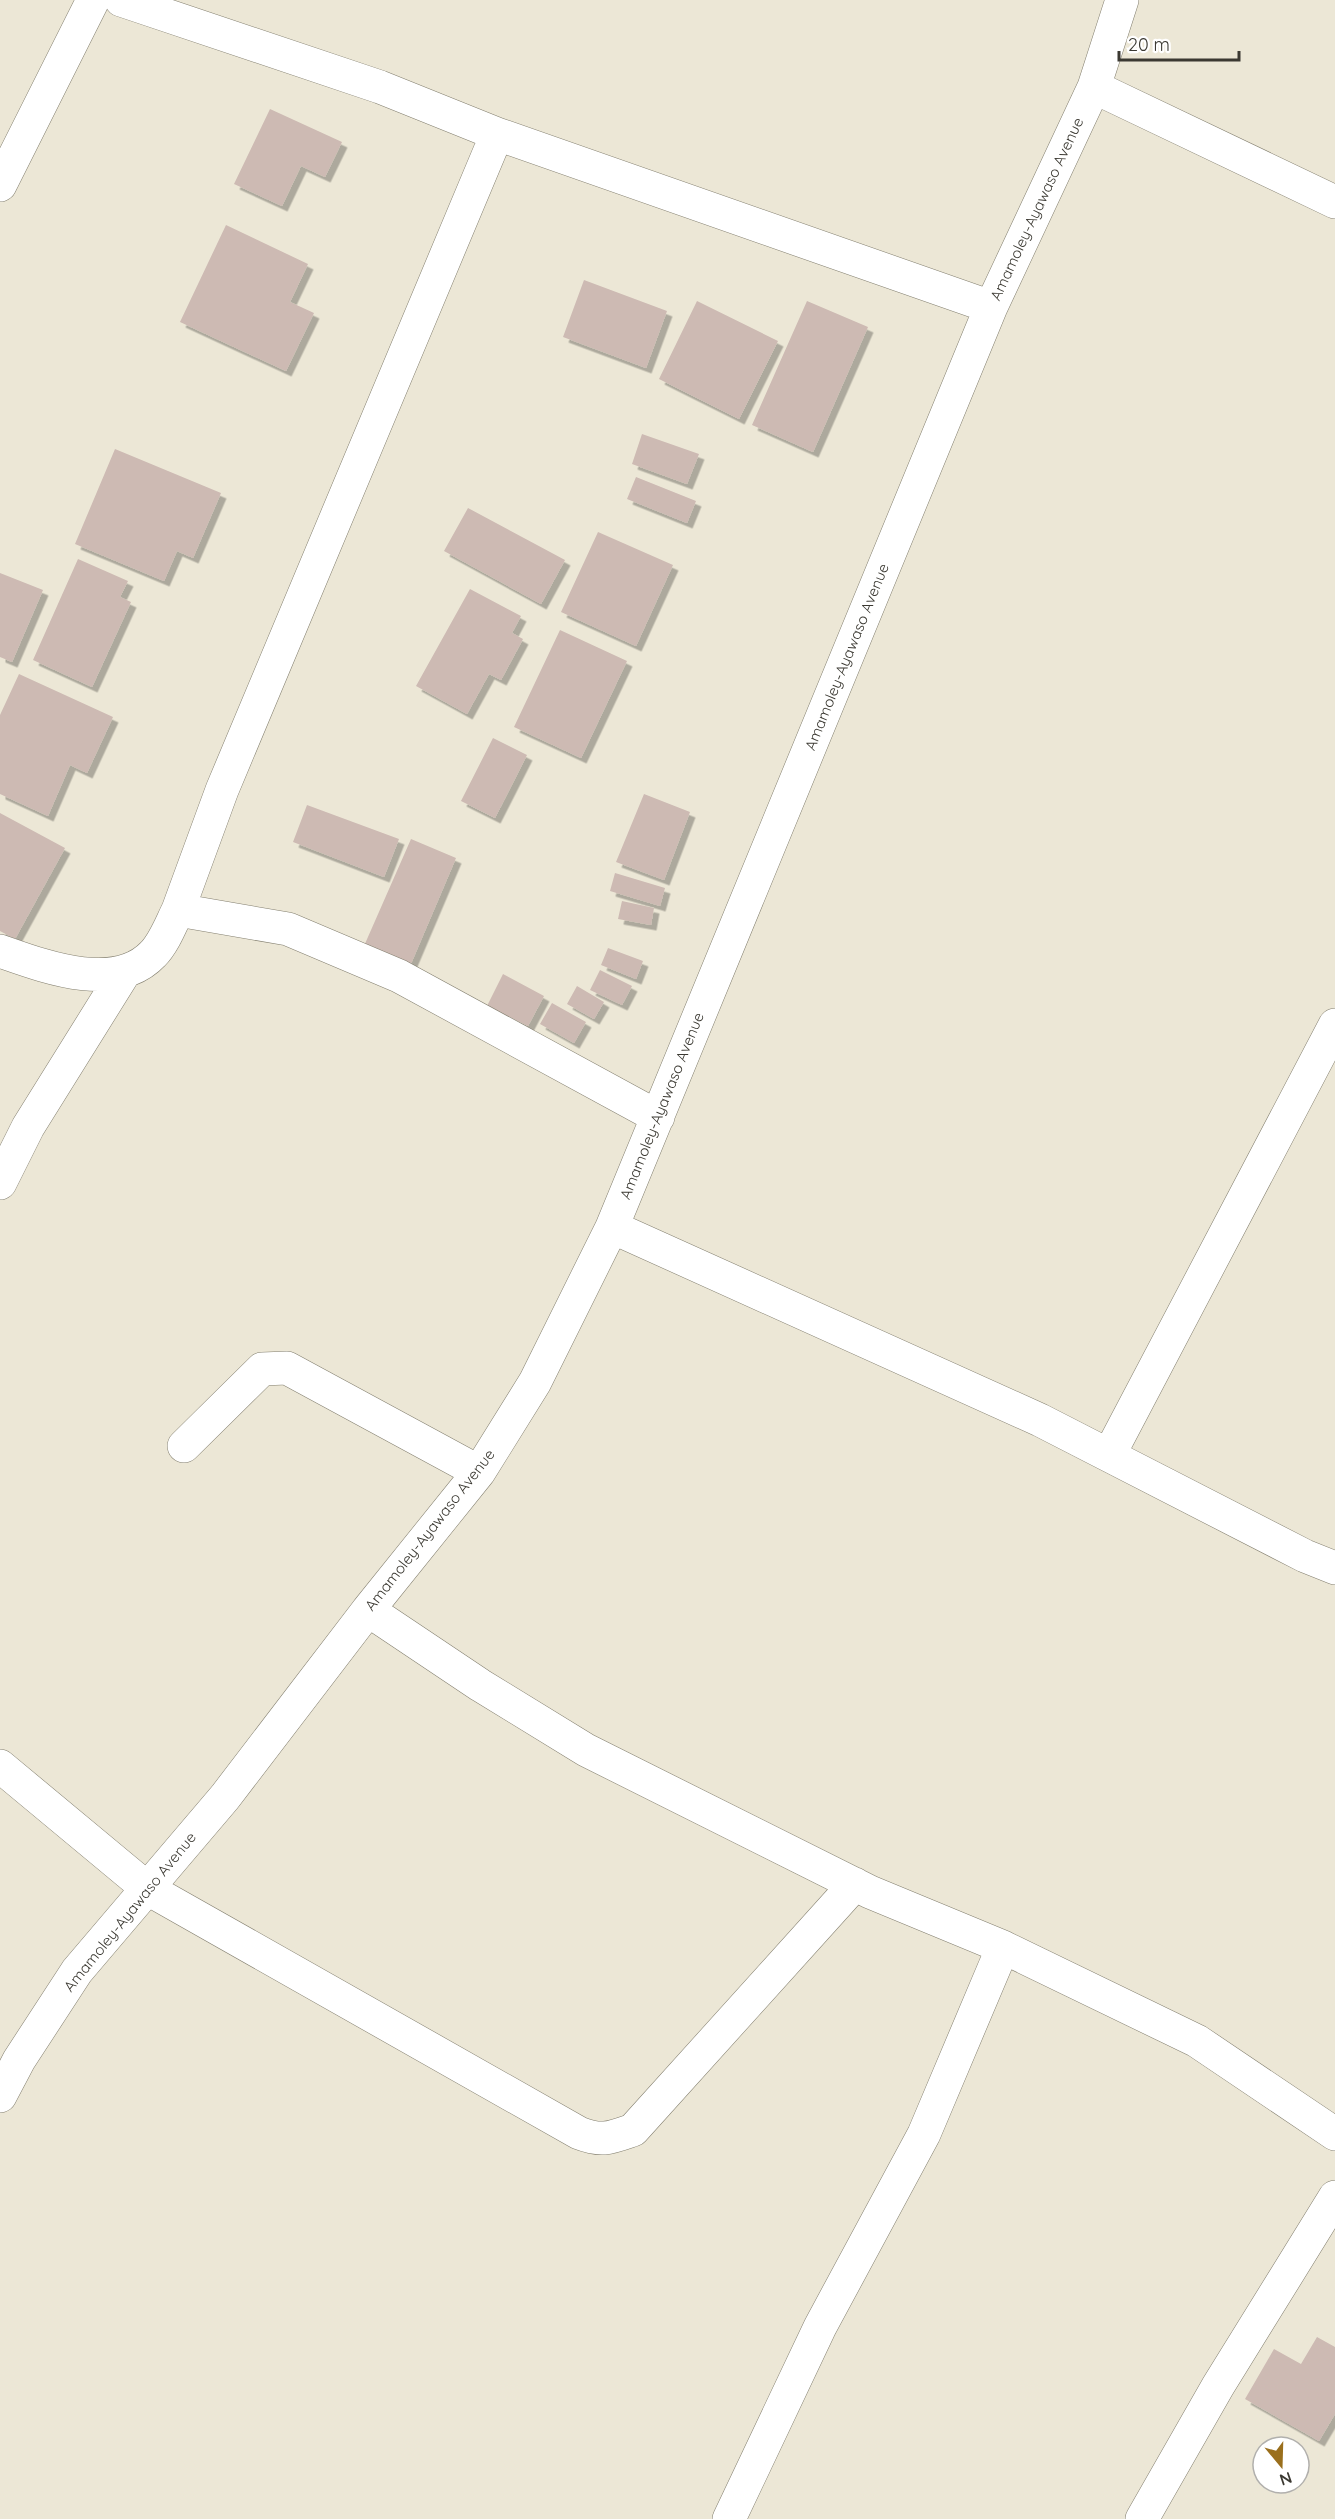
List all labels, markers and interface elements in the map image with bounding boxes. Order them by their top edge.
scale bar [1119,24,1239,62]
text: 20 m [1128,33,1170,56]
street label: Amamoley-Ayawaso Avenue [986,114,1087,303]
street label: Amamoley-Ayawaso Avenue [800,561,893,753]
street label: Amamoley-Ayawaso Avenue [615,1010,708,1202]
street label: Amamoley-Ayawaso Avenue [361,1445,499,1614]
street label: Amamoley-Ayawaso Avenue [59,1828,200,1995]
north arrow [1251,2435,1311,2495]
text: N [1277,2468,1295,2491]

